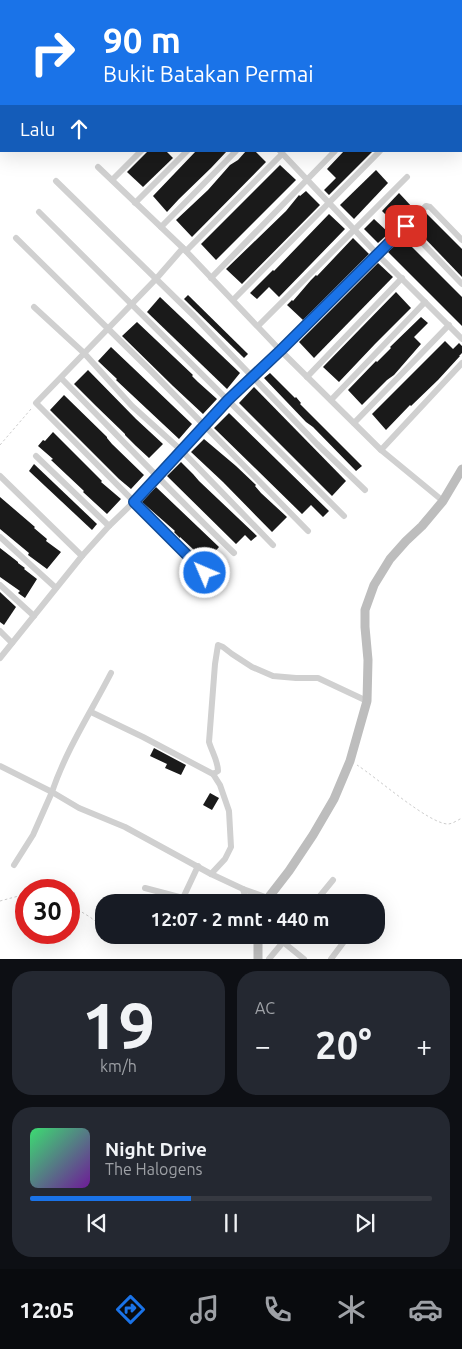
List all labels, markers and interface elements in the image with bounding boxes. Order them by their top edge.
icon: right [20,20,85,85]
text: 90 m [103,20,181,60]
text: Bukit Batakan Permai [103,61,314,86]
icon: ahead [65,115,93,143]
text: Lalu [20,118,55,140]
pin [385,205,427,247]
icon: arrive [392,212,420,240]
position arrow [178,546,230,598]
speed limit sign: 30 [15,879,80,944]
text: 12:07 · 2 mnt · 440 m [151,908,329,930]
text: 19 [82,988,155,1061]
text: AC [255,999,275,1017]
text: 20° [315,1024,372,1066]
text: − [255,1030,271,1061]
text: + [416,1030,432,1061]
text: km/h [100,1057,137,1075]
text: Night Drive [105,1138,207,1160]
text: The Halogens [105,1160,203,1178]
icon: previous [83,1209,111,1237]
icon: pause [217,1209,245,1237]
icon: next [351,1209,379,1237]
icon: directions [113,1292,148,1327]
icon: music [187,1292,222,1327]
icon: phone [260,1292,295,1327]
icon: climate [334,1292,369,1327]
icon: car [408,1292,443,1327]
text: 12:05 [19,1297,74,1322]

